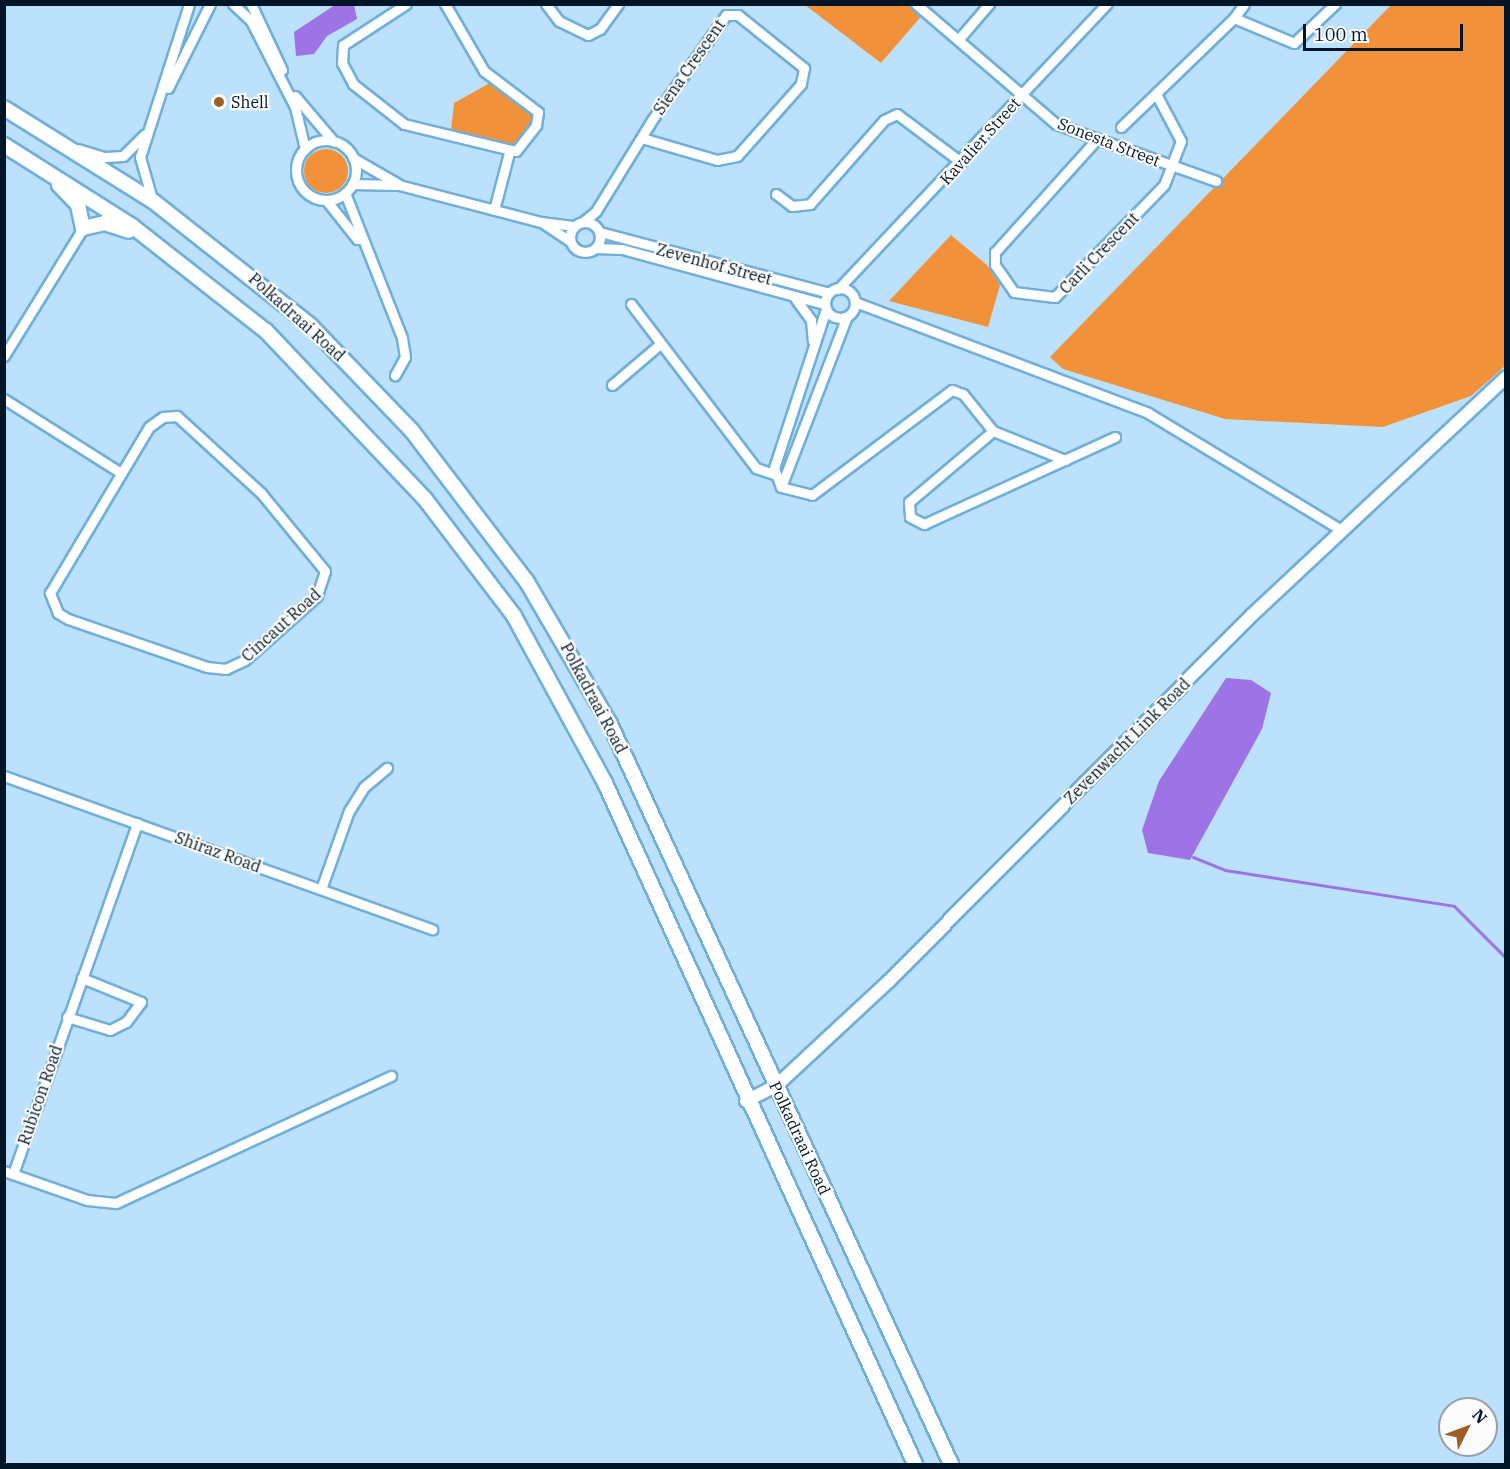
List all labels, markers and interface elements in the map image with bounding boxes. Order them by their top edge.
scale bar [1306,12,1466,50]
street label: Siena Crescent [649,16,729,118]
text: 100 m [1314,23,1368,46]
place label: Shell [231,92,269,112]
street label: Kavalier Street [936,93,1024,189]
marker: Shell [212,95,226,109]
street label: Sonesta Street [1055,114,1163,170]
street label: Carli Crescent [1055,208,1143,298]
street label: Zevenhof Street [654,239,774,289]
street label: Polkadraai Road [245,269,349,365]
street label: Cincaut Road [237,584,325,666]
street label: Polkadraai Road [557,639,631,757]
street label: Zevenwacht Link Road [1060,674,1194,808]
street label: Shiraz Road [172,828,264,876]
street label: Rubicon Road [14,1043,66,1147]
street label: Polkadraai Road [765,1078,835,1198]
north arrow [1438,1397,1498,1457]
text: N [1468,1405,1492,1428]

